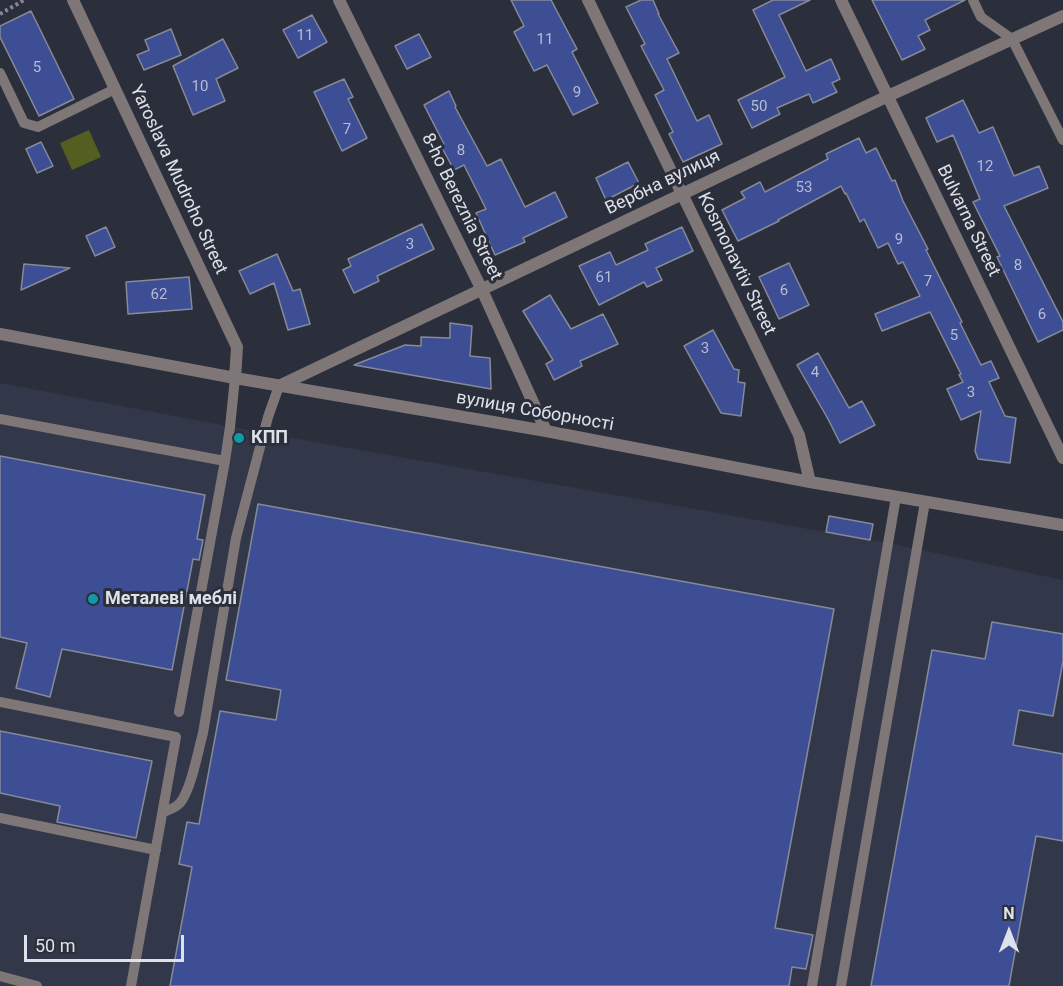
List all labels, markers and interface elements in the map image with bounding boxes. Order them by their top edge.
house number: 11 [297,27,313,45]
house number: 11 [537,31,553,49]
house number: 5 [33,59,41,77]
house number: 10 [192,78,208,96]
street label: Yaroslava Mudroho Street [125,82,231,278]
house number: 9 [573,84,581,102]
house number: 50 [751,98,767,116]
house number: 7 [343,121,351,139]
street label: 8-ho Bereznia Street [416,130,506,284]
house number: 8 [457,142,465,160]
street label: Вербна вулиця [602,146,724,220]
house number: 12 [977,158,993,176]
street label: Bulvarna Street [932,162,1004,280]
house number: 53 [796,179,812,197]
street label: Kosmonavtiv Street [692,189,780,339]
house number: 9 [895,231,903,249]
house number: 3 [406,236,414,254]
house number: 8 [1014,257,1022,275]
house number: 61 [596,269,612,287]
house number: 7 [924,273,932,291]
house number: 6 [780,282,788,300]
house number: 62 [151,286,167,304]
house number: 6 [1038,306,1046,324]
house number: 5 [950,327,958,345]
house number: 3 [701,340,709,358]
house number: 4 [811,364,819,382]
house number: 3 [967,384,975,402]
street label: вулиця Соборності [454,388,616,436]
place label: КПП [251,427,288,449]
marker: КПП [232,431,246,445]
place label: Металеві меблі [105,588,237,610]
marker: Металеві меблі [86,592,100,606]
north arrow [979,902,1039,962]
text: N [1003,904,1015,923]
scale bar [27,923,188,961]
text: 50 m [35,935,75,956]

